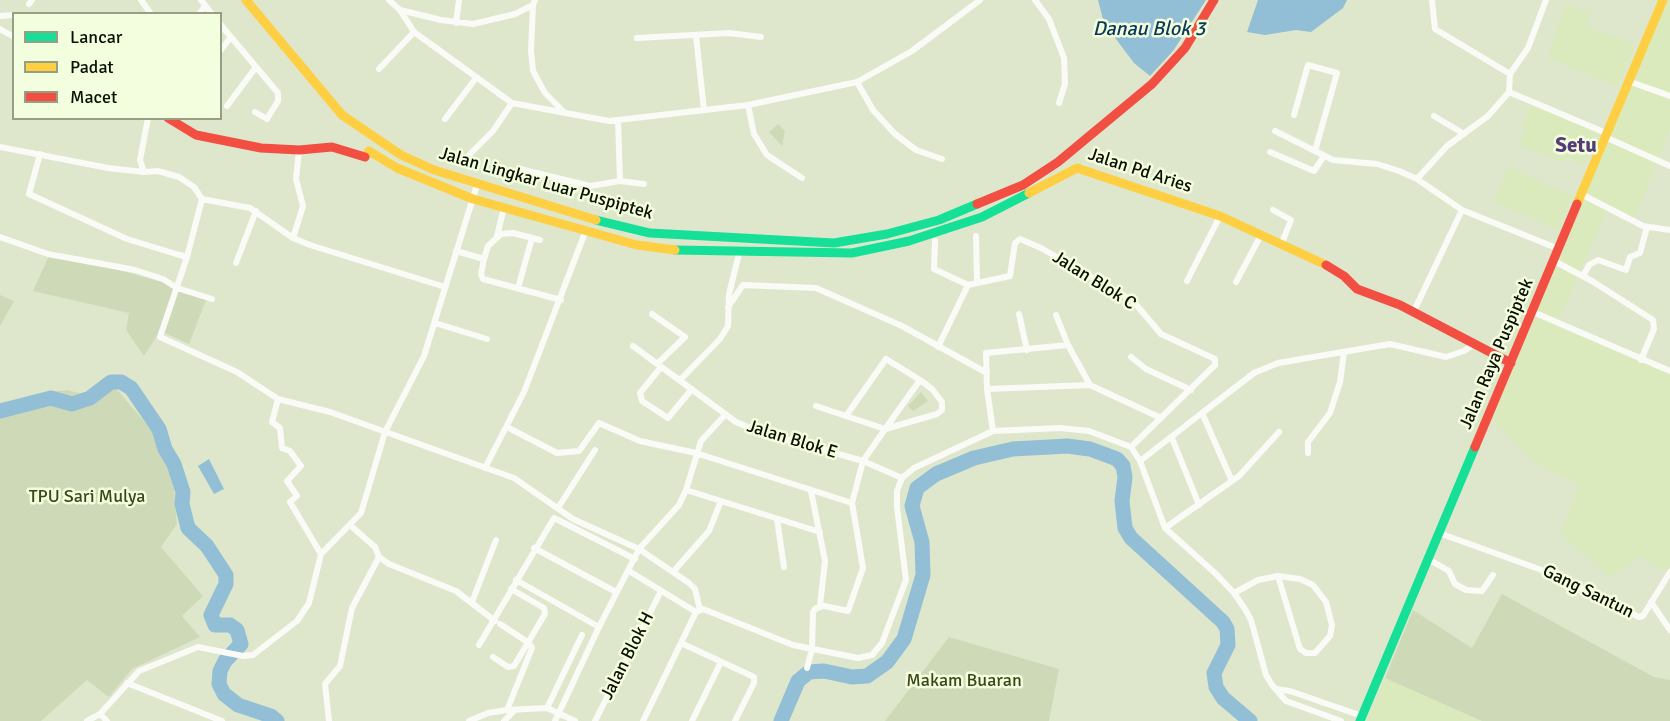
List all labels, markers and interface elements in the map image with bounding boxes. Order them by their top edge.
legend [12,12,222,120]
water label: Danau Blok 3 [1093,18,1205,42]
text: Lancar [70,26,122,48]
text: Padat [70,56,114,78]
text: Macet [70,86,117,108]
district label: Setu [1555,133,1597,159]
street label: Jalan Lingkar Luar Puspiptek [437,143,655,225]
street label: Jalan Pd Aries [1085,144,1195,198]
street label: Jalan Blok C [1048,247,1140,315]
street label: Jalan Raya Puspiptek [1455,275,1539,433]
street label: Jalan Blok E [744,416,840,464]
park label: TPU Sari Mulya [29,486,145,508]
street label: Gang Santun [1539,561,1637,623]
street label: Jalan Blok H [597,609,659,703]
park label: Makam Buaran [906,670,1022,692]

